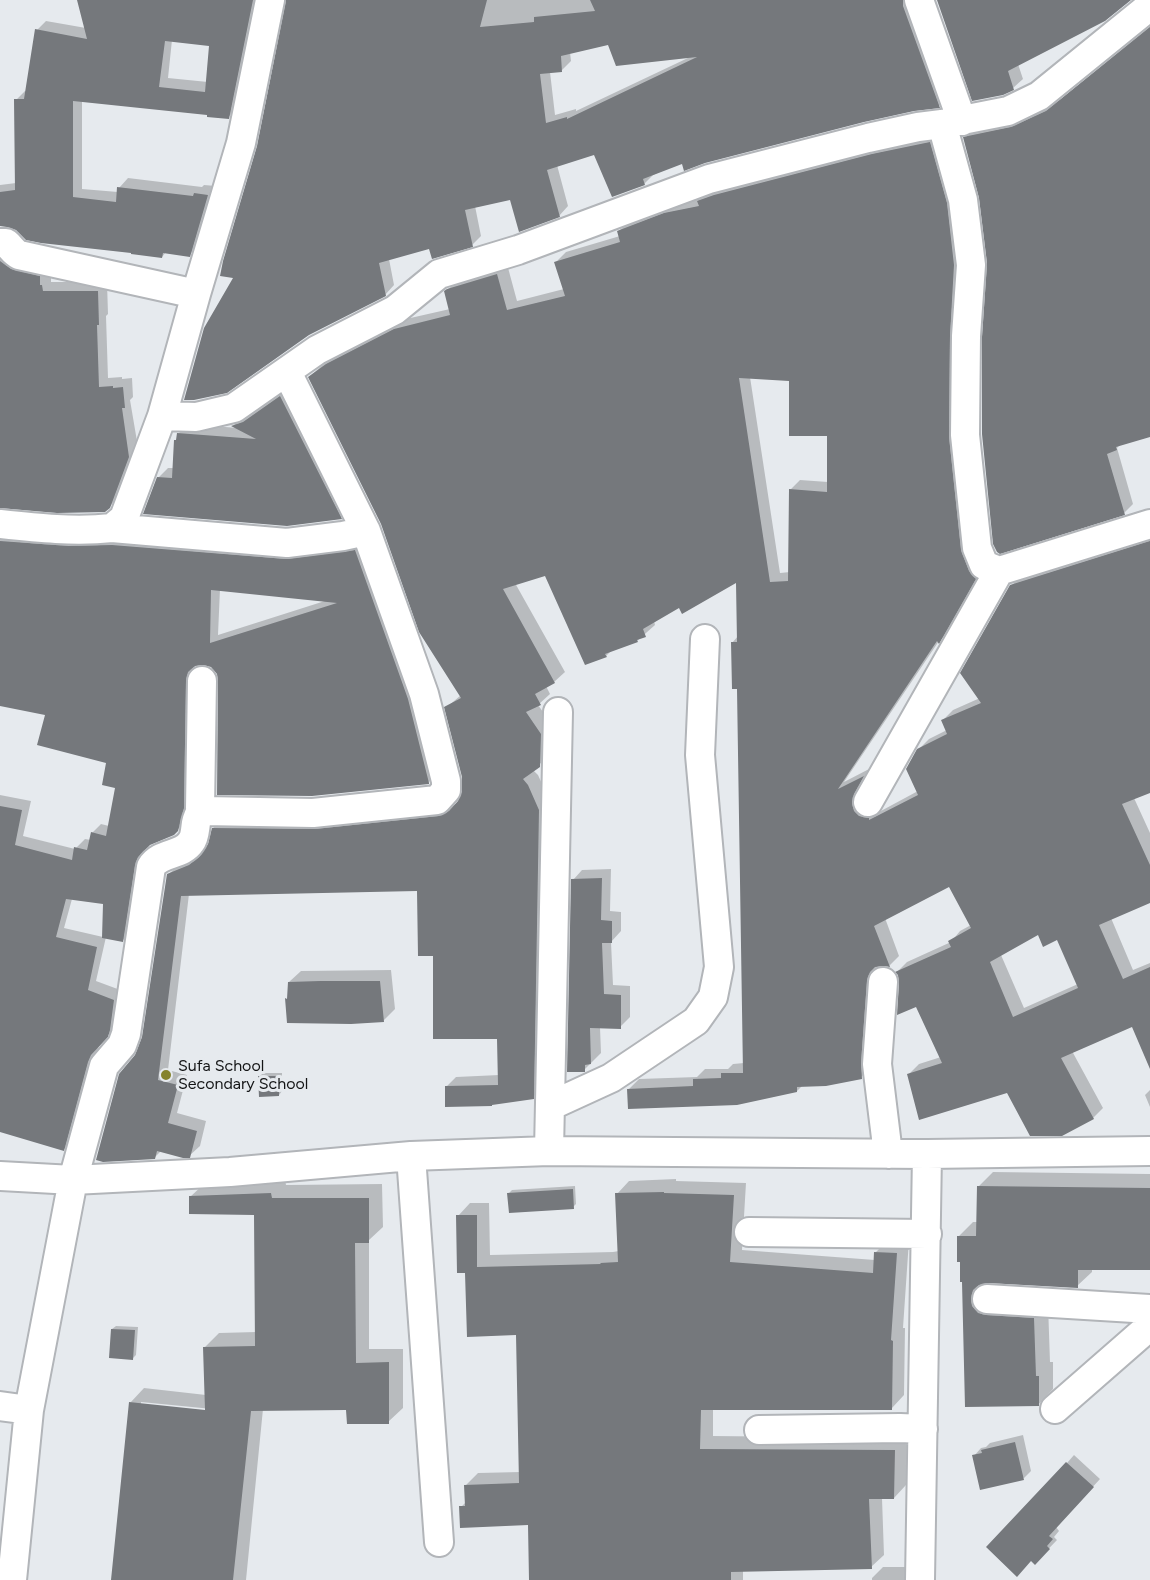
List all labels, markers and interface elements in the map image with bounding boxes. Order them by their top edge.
place label: Sufa School Secondary School [178,1056,308,1094]
marker: Sufa School Secondary School [159,1068,173,1082]

